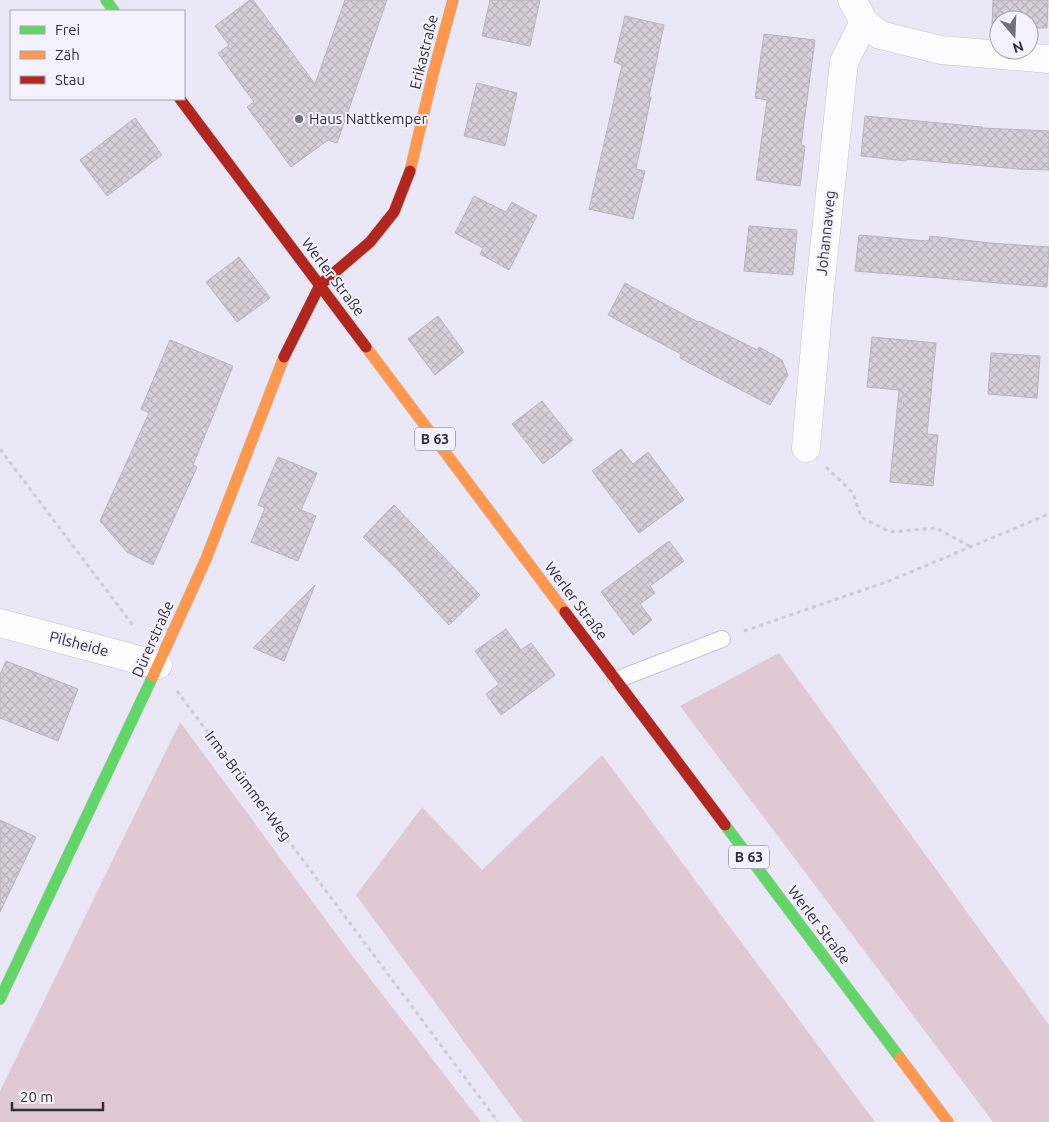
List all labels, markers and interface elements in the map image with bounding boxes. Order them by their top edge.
legend [10,10,185,100]
north arrow [989,10,1039,60]
street label: Erikastraße [406,13,441,91]
text: Frei [55,21,80,38]
text: N [1011,38,1026,57]
text: Zäh [55,46,80,63]
text: Stau [55,71,85,88]
place label: Haus Nattkemper [309,110,427,127]
marker: Haus Nattkemper [293,113,305,125]
street label: Johannaweg [813,189,838,276]
street label: Werler Straße [299,234,368,319]
road number: B 63 [415,428,455,450]
street label: Werler Straße [542,558,611,643]
street label: Dürerstraße [128,598,177,680]
street label: Pilsheide [48,627,111,660]
street label: Irma-Brümmer-Weg [202,728,295,844]
road number: B 63 [729,846,769,869]
street label: Werler Straße [785,882,854,967]
scale bar [12,1080,104,1112]
text: 20 m [20,1088,53,1105]

